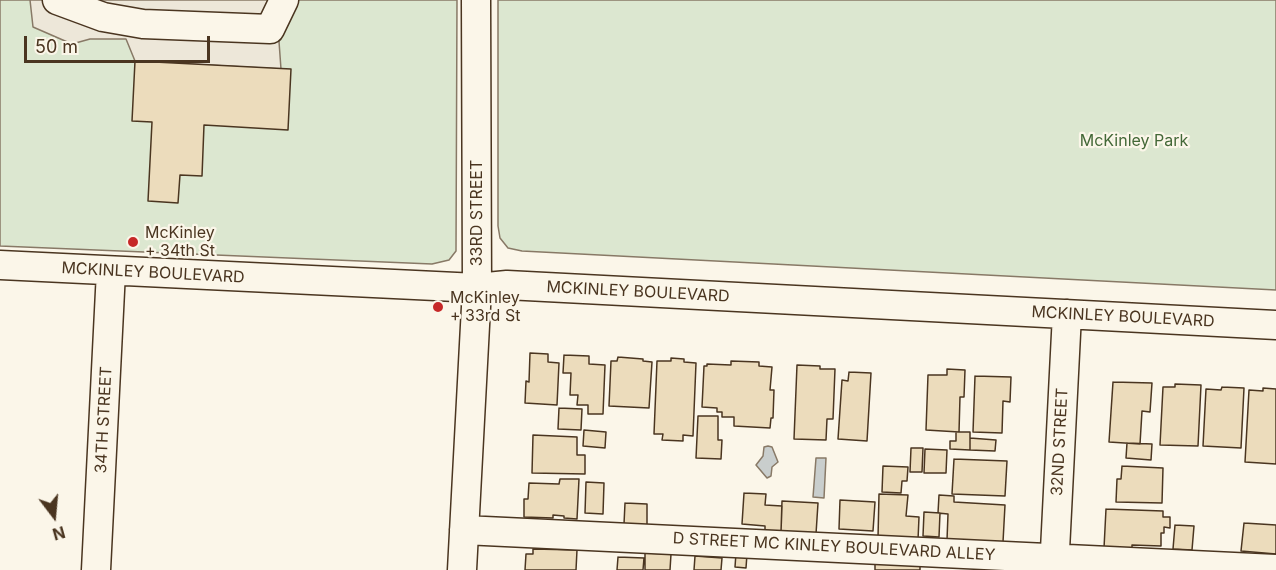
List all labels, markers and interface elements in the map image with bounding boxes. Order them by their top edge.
scale bar [27,24,213,62]
text: 50 m [35,36,78,57]
park label: McKinley Park [1080,131,1188,151]
street label: 33RD STREET [467,160,487,266]
place label: McKinley + 34th St [145,223,215,261]
marker: McKinley + 34th St [126,235,140,249]
street label: MCKINLEY BOULEVARD [61,259,245,287]
street label: MCKINLEY BOULEVARD [546,278,730,306]
place label: McKinley + 33rd St [450,288,520,326]
marker: McKinley + 33rd St [431,300,445,314]
street label: MCKINLEY BOULEVARD [1031,303,1215,331]
street label: 34TH STREET [92,366,116,474]
street label: 32ND STREET [1048,387,1072,497]
north arrow [24,486,84,546]
text: N [50,522,68,545]
street label: D STREET MC KINLEY BOULEVARD ALLEY [672,529,996,565]

